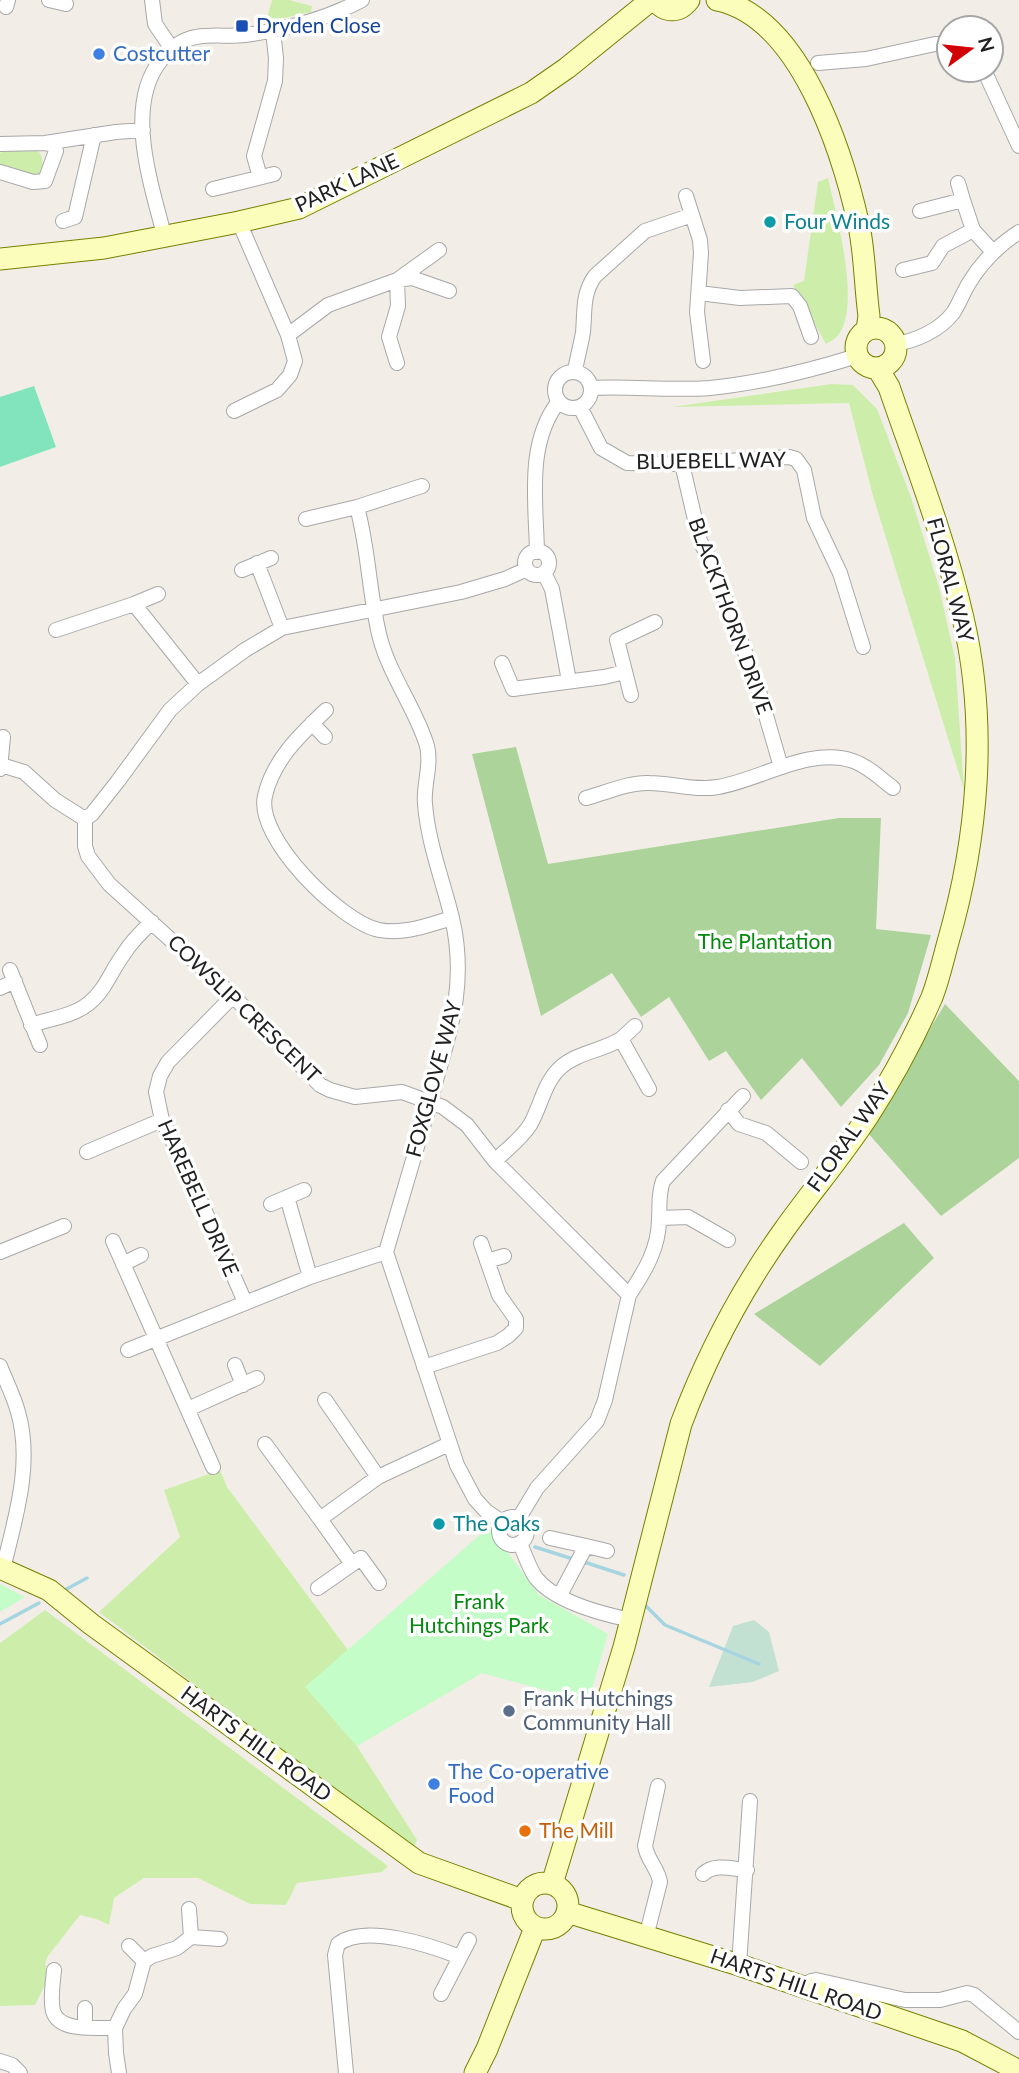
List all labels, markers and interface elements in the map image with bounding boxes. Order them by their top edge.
place label: Dryden Close [256,12,381,37]
north arrow [935,14,1005,84]
marker: Dryden Close [234,18,250,34]
text: N [974,34,1000,55]
place label: Costcutter [113,40,210,65]
marker: Costcutter [91,46,107,62]
street label: PARK LANE [291,147,402,217]
place label: Four Winds [784,208,890,233]
marker: Four Winds [762,214,778,230]
street label: BLUEBELL WAY [636,446,787,473]
street label: BLACKTHORN DRIVE [684,514,779,717]
street label: FLORAL WAY [923,515,980,646]
park label: The Plantation [698,928,832,953]
street label: COWSLIP CRESCENT [163,929,327,1088]
street label: FOXGLOVE WAY [400,997,466,1160]
street label: FLORAL WAY [801,1076,895,1196]
street label: HAREBELL DRIVE [154,1115,245,1280]
place label: The Oaks [453,1510,540,1535]
marker: The Oaks [431,1516,447,1532]
park label: Frank Hutchings Park [409,1588,549,1637]
street label: HARTS HILL ROAD [177,1680,337,1806]
place label: Frank Hutchings Community Hall [523,1685,673,1734]
marker: Frank Hutchings Community Hall [501,1703,517,1719]
place label: The Co-operative Food [448,1758,609,1807]
marker: The Co-operative Food [426,1776,442,1792]
place label: The Mill [539,1817,614,1842]
marker: The Mill [517,1823,533,1839]
street label: HARTS HILL ROAD [707,1942,886,2025]

